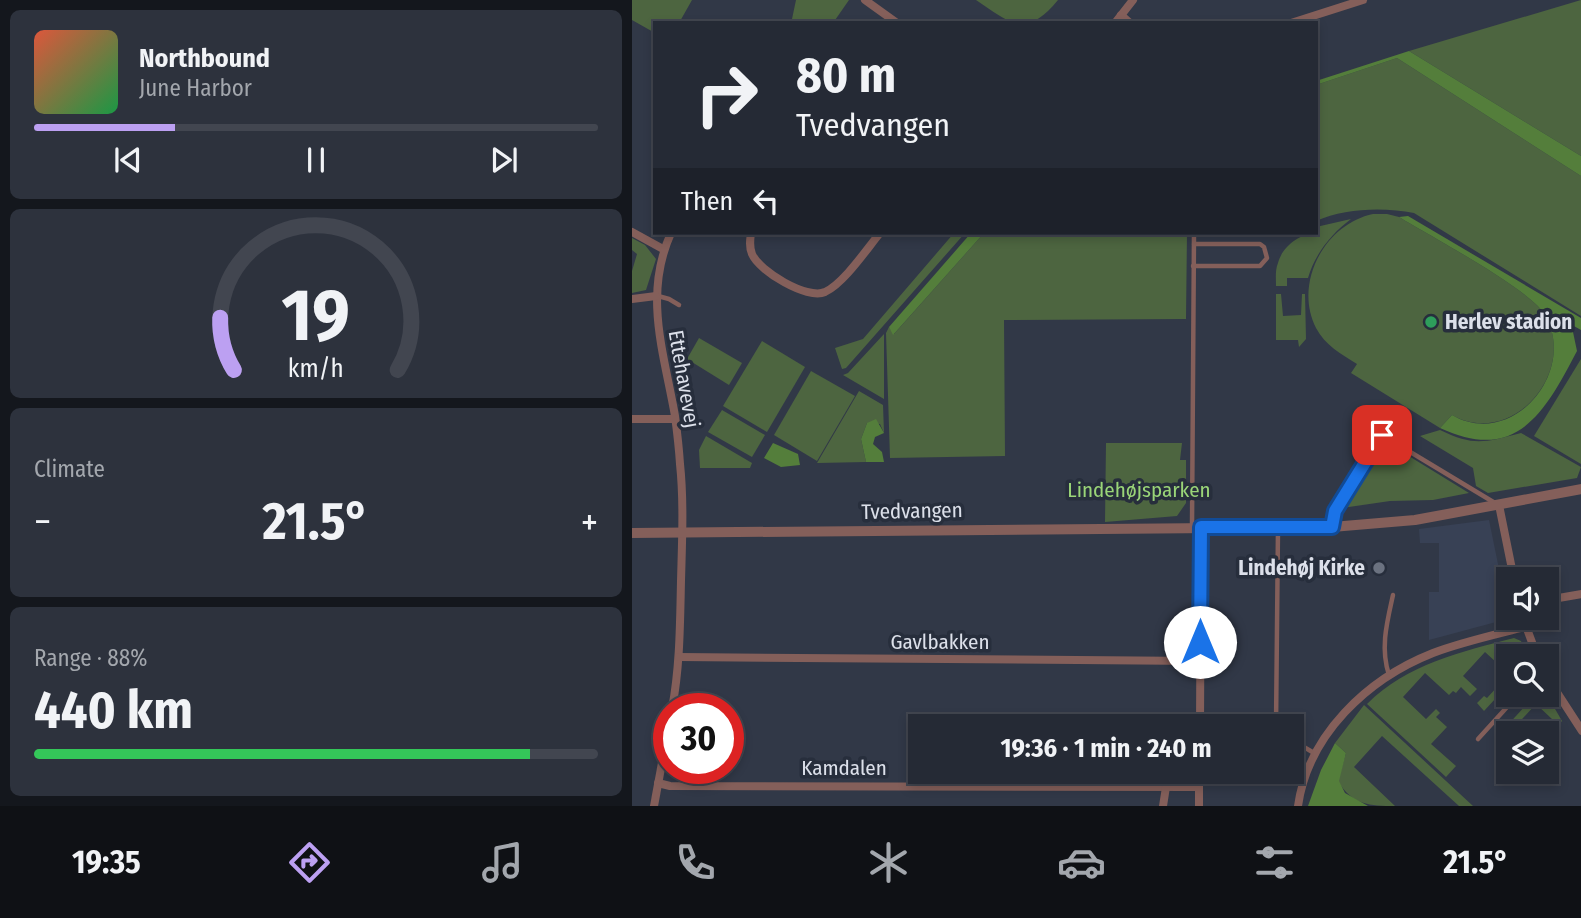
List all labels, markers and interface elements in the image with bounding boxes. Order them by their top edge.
text: Northbound [139,43,270,74]
text: 80 m [796,46,896,105]
icon: right [681,49,772,140]
text: June Harbor [139,74,252,102]
text: Tvedvangen [796,106,950,144]
icon: previous [109,141,147,179]
icon: pause [297,141,335,179]
icon: next [485,141,523,179]
icon: left [747,182,785,220]
text: Then [681,186,733,217]
text: 19 [282,272,350,359]
place label: Herlev stadion [1445,309,1572,335]
marker: Herlev stadion [1423,314,1439,330]
street label: Ettehavevej [663,328,705,430]
text: km/h [288,353,344,383]
pin [1352,405,1412,465]
icon: arrive [1363,416,1401,454]
text: Climate [34,455,105,483]
park label: Lindehøjsparken [1067,477,1211,503]
text: 21.5° [262,490,369,553]
street label: Tvedvangen [861,497,963,525]
text: − [34,499,51,545]
text: + [581,499,598,545]
place label: Lindehøj Kirke [1238,555,1365,581]
marker: Lindehøj Kirke [1371,560,1387,576]
map controls [1496,567,1559,784]
button: sound [1496,567,1559,630]
position arrow [1163,605,1237,679]
street label: Gavlbakken [891,629,990,655]
text: Range · 88% [34,644,147,672]
button: search [1496,644,1559,707]
text: 440 km [34,679,193,742]
speed limit sign: 30 [653,693,744,784]
button: layers [1496,721,1559,784]
text: 19:36 · 1 min · 240 m [1000,733,1212,764]
street label: Kamdalen [801,755,887,781]
icon: directions [285,838,334,887]
icon: music [478,838,527,887]
icon: phone [671,838,720,887]
icon: climate [864,838,913,887]
icon: car [1057,838,1106,887]
icon: filters [1250,838,1299,887]
text: 19:35 [72,843,141,881]
text: 21.5° [1443,843,1509,881]

